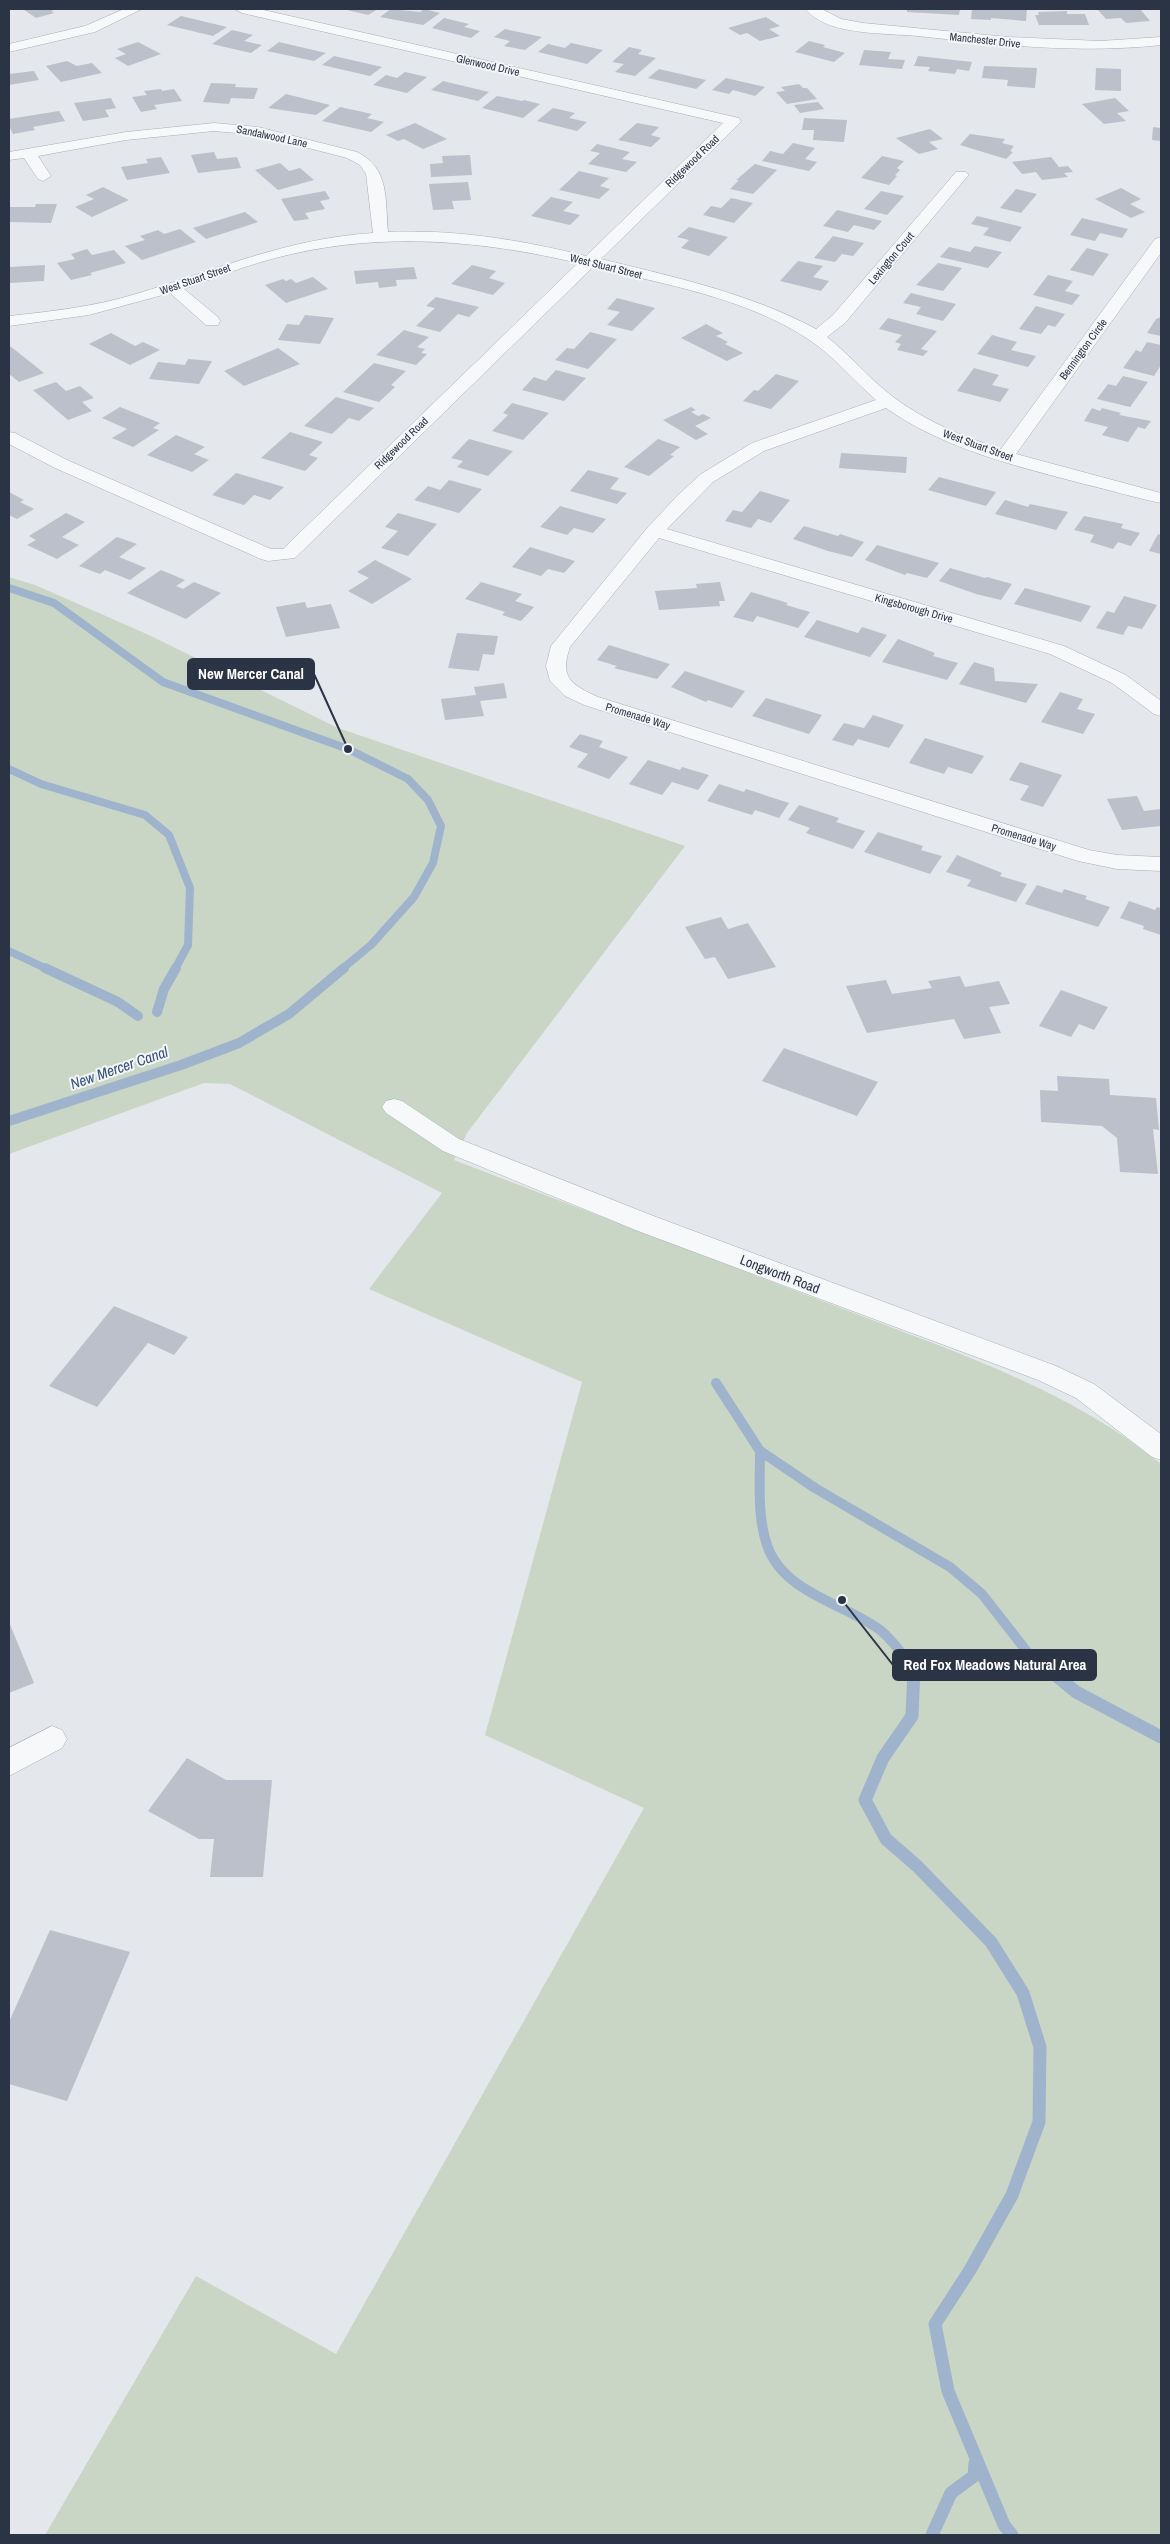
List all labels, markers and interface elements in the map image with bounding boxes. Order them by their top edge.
street label: Manchester Drive [949,29,1021,51]
street label: Glenwood Drive [455,51,521,79]
street label: Sandalwood Lane [235,122,309,150]
street label: Ridgewood Road [662,132,722,190]
street label: Lexington Court [865,229,917,287]
street label: West Stuart Street [569,250,644,282]
street label: West Stuart Street [158,260,233,298]
street label: Bennington Circle [1056,316,1110,382]
street label: Ridgewood Road [371,414,431,472]
street label: West Stuart Street [941,426,1015,464]
street label: Kingsborough Drive [874,590,954,626]
callout: New Mercer Canal [188,659,314,689]
text: New Mercer Canal [198,663,304,684]
street label: Promenade Way [604,700,672,733]
street label: Promenade Way [990,821,1058,854]
water label: New Mercer Canal [67,1041,171,1094]
street label: Longworth Road [737,1251,823,1297]
callout: Red Fox Meadows Natural Area [893,1650,1096,1680]
text: Red Fox Meadows Natural Area [904,1654,1087,1675]

